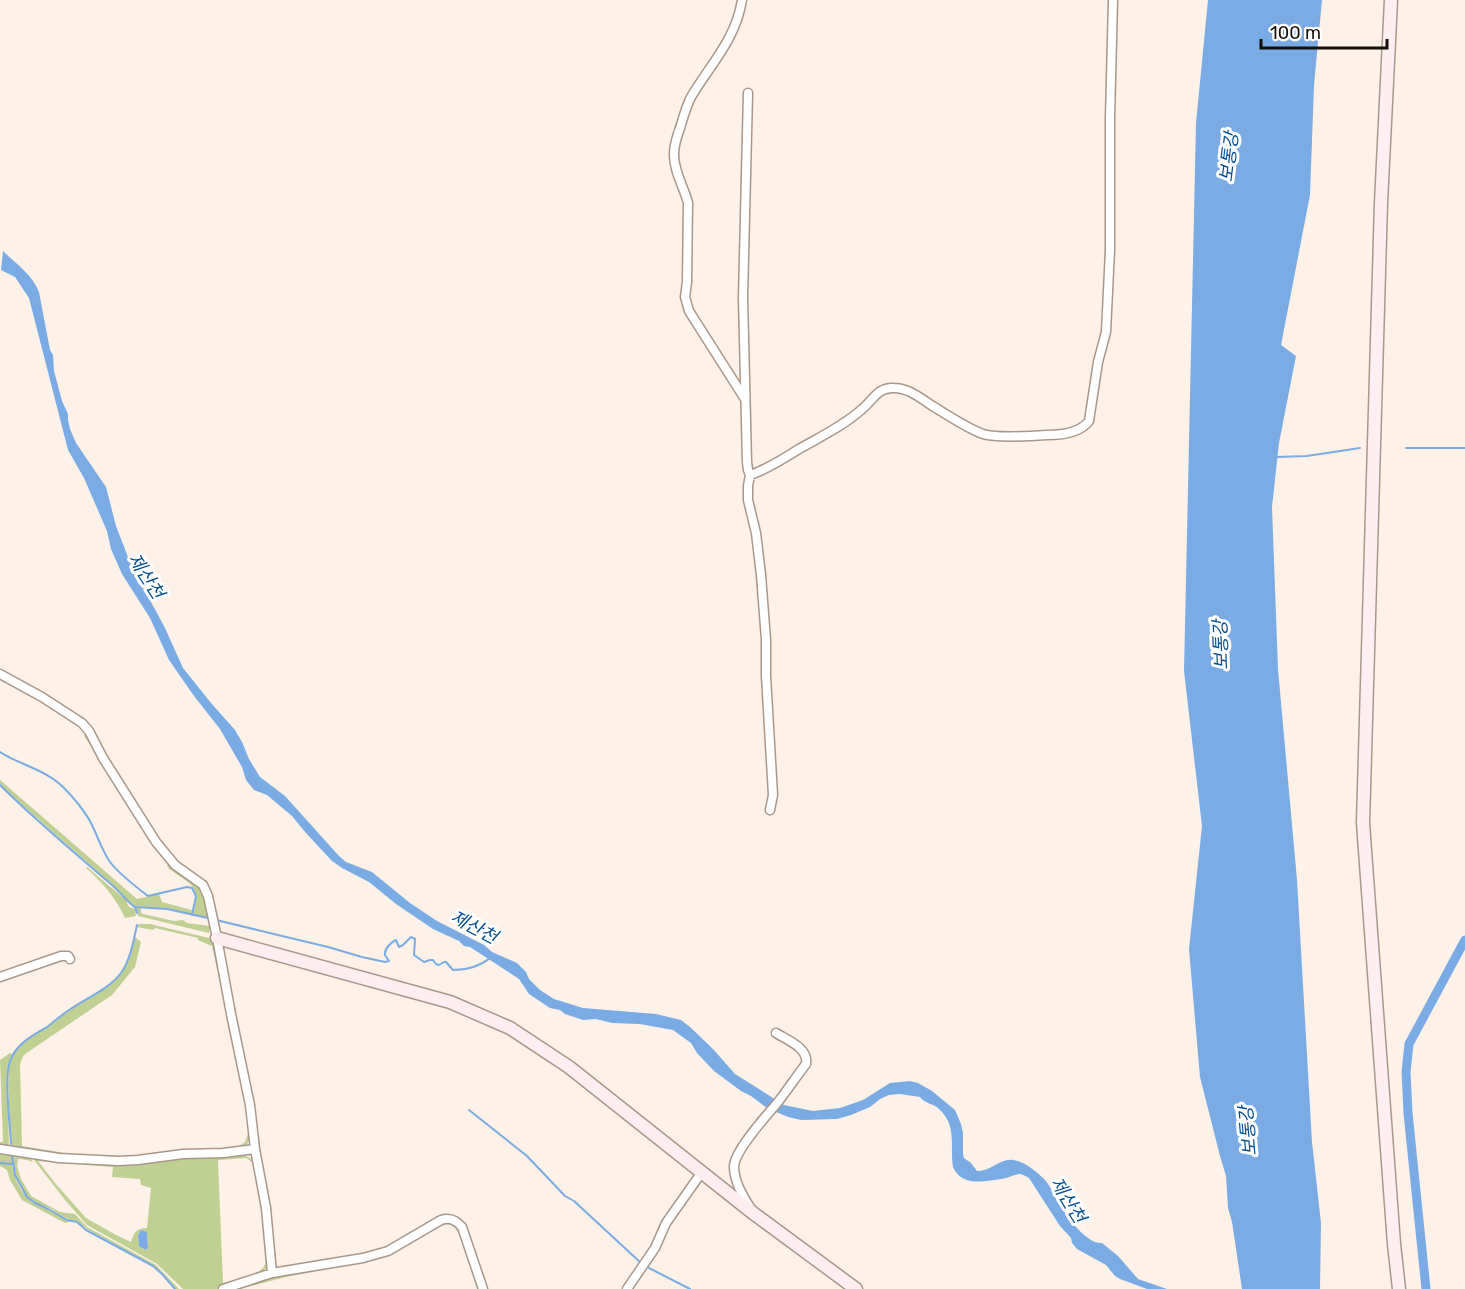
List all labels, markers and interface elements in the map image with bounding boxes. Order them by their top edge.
scale bar [1261,12,1387,50]
text: 100 m [1270,22,1321,44]
water label: 보통강 [1215,129,1243,183]
water label: 제산천 [123,549,170,605]
water label: 보통강 [1209,617,1233,670]
water label: 제산천 [447,906,503,950]
water label: 보통강 [1235,1103,1261,1157]
water label: 제산천 [1046,1173,1092,1229]

